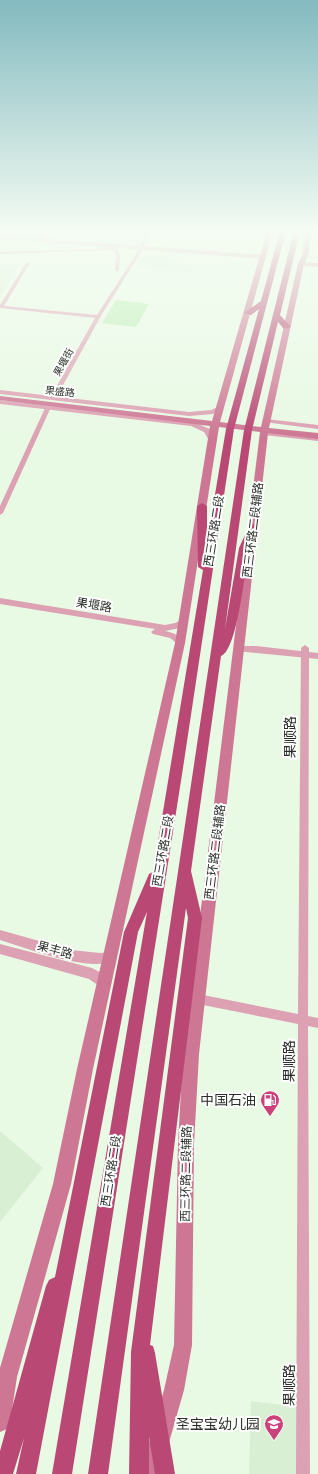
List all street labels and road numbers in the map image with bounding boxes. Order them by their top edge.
street label: 果堰街 [51,346,76,379]
street label: 果盛路 [43,384,75,399]
street label: 西三环路二段辅路 [240,481,266,579]
street label: 西三环路二段 [201,494,227,568]
street label: 果堰路 [75,595,113,615]
street label: 果顺路 [282,716,298,758]
street label: 西三环路二段辅路 [202,803,228,901]
street label: 西三环路二段 [150,814,176,888]
street label: 果丰路 [36,939,74,961]
street label: 果顺路 [281,1040,297,1082]
street label: 西三环路二段辅路 [178,1126,194,1222]
street label: 西三环路二段 [98,1134,124,1208]
street label: 果顺路 [281,1364,297,1406]

